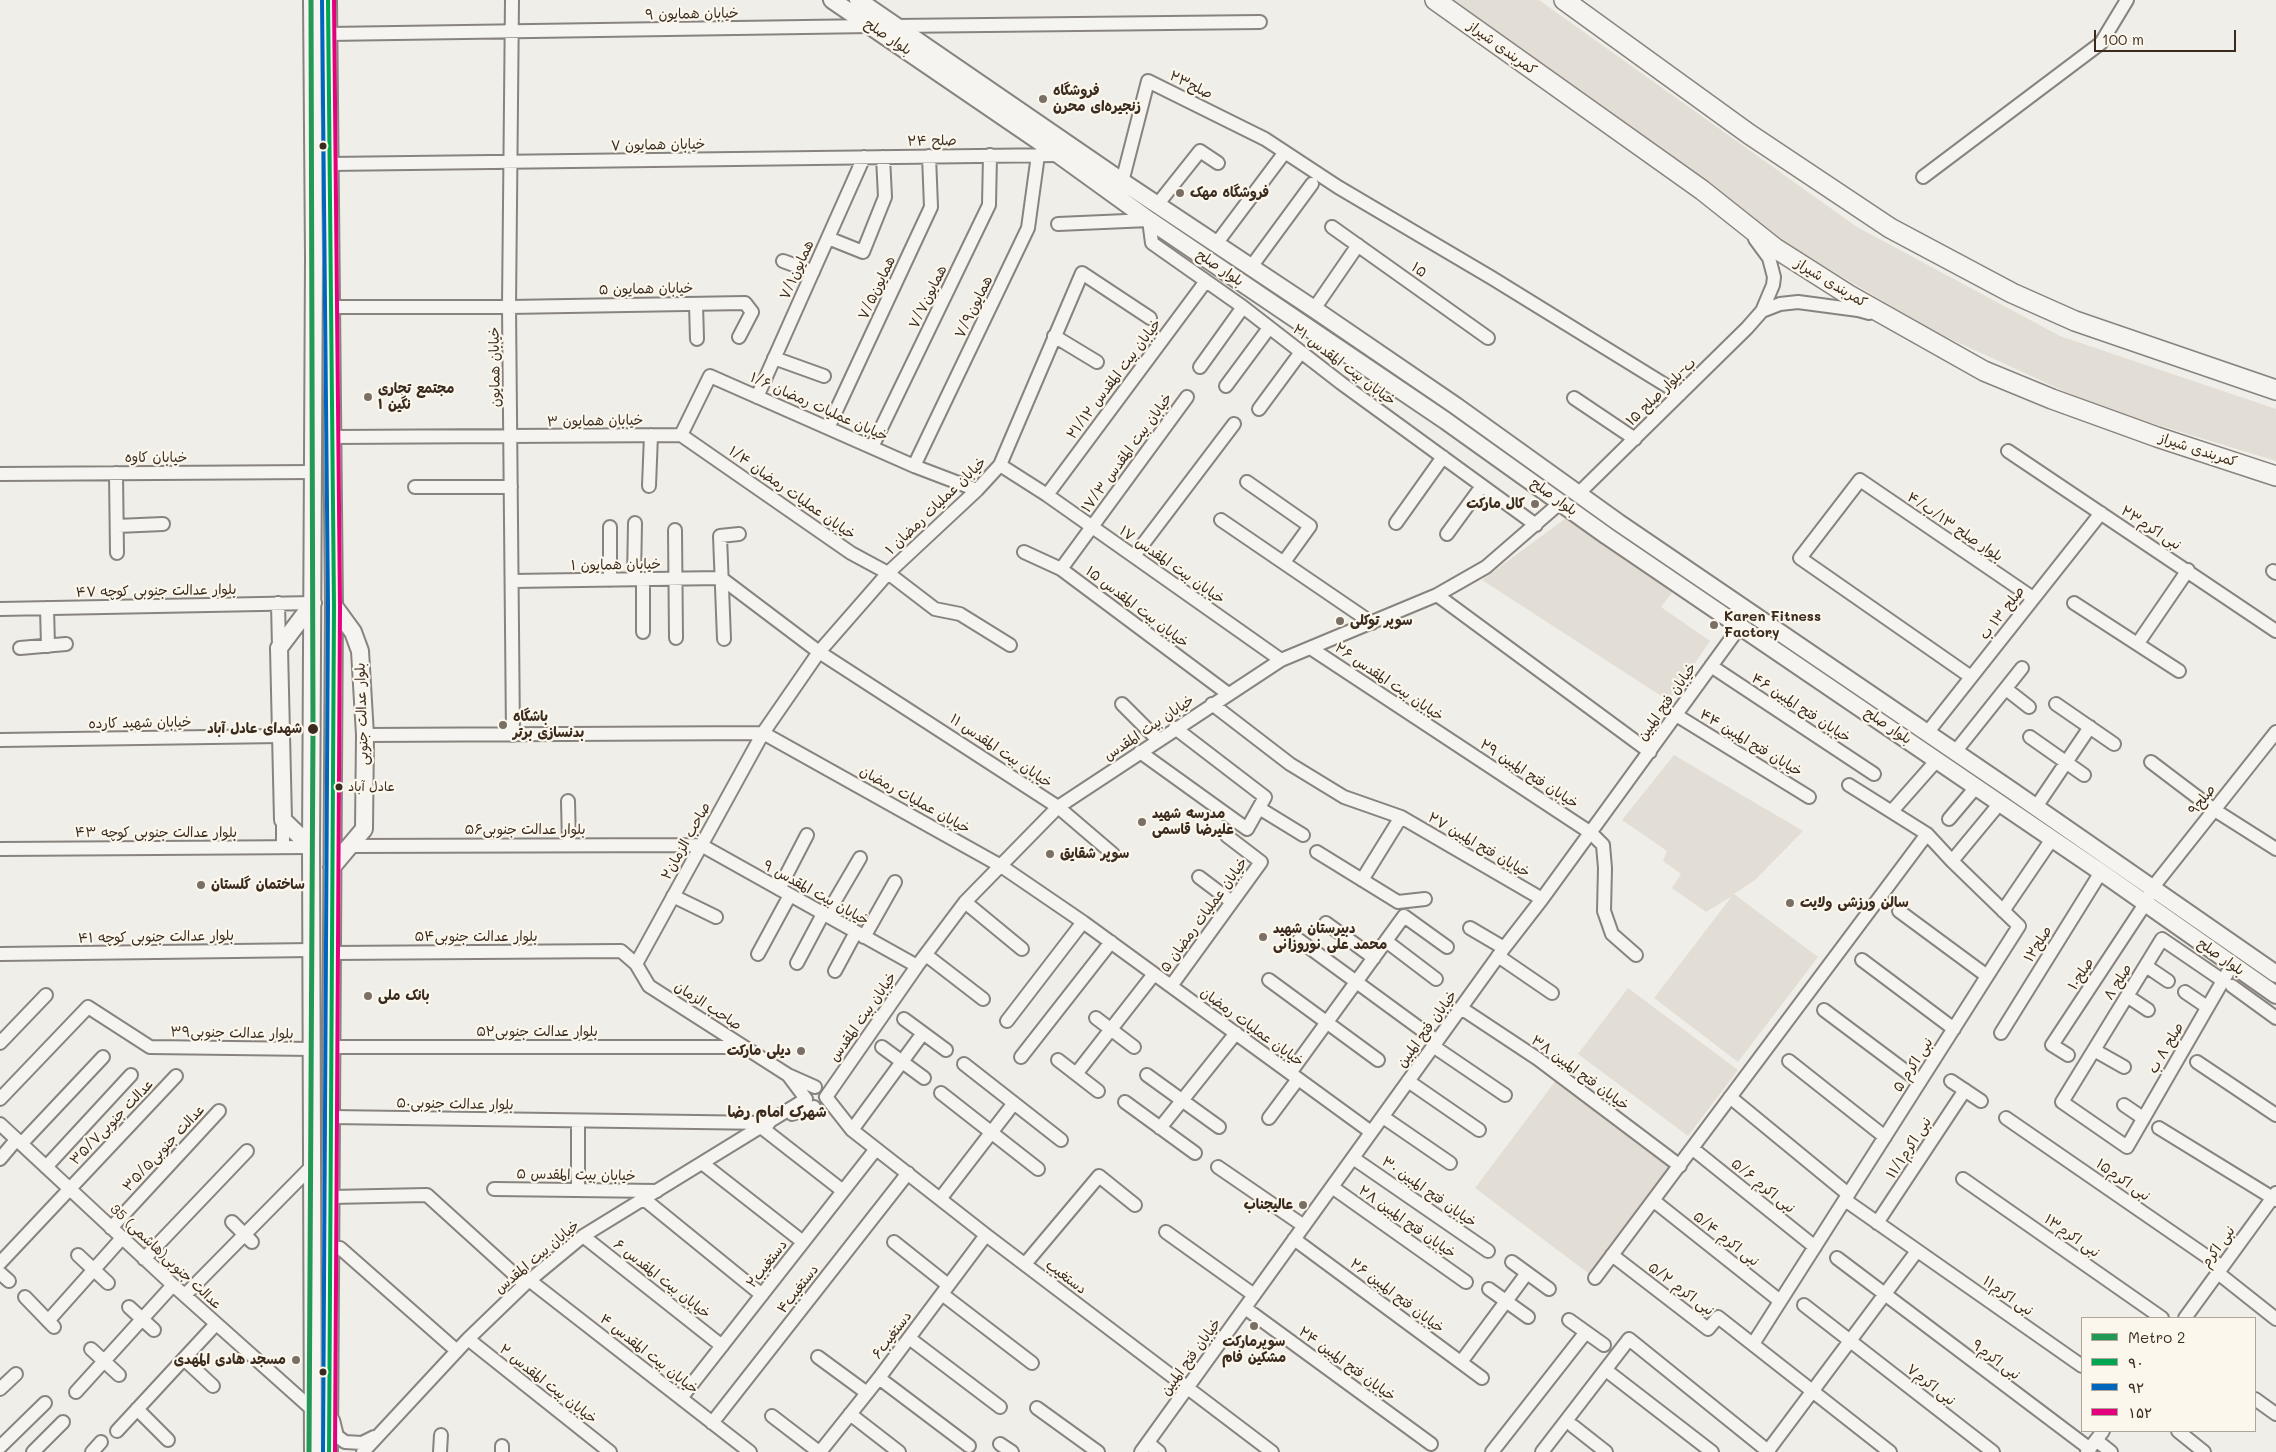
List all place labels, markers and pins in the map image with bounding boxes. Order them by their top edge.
place label: فروشگاه زنجیره‌ای محرن [1053,83,1141,115]
marker: فروشگاه زنجیره‌ای محرن [1037,93,1049,105]
unlabelled marker [318,141,328,151]
place label: فروشگاه مهک [1190,185,1269,201]
marker: فروشگاه مهک [1174,187,1186,199]
place label: مجتمع تجاری نگین ۱ [378,381,454,414]
marker: مجتمع تجاری نگین ۱ [362,391,374,403]
place label: کال مارکت [1466,496,1525,512]
marker: کال مارکت [1529,498,1541,510]
place label: Karen Fitness Factory [1724,609,1821,642]
place label: سوپر توکلی [1350,613,1412,629]
marker: سوپر توکلی [1334,615,1346,627]
marker: Karen Fitness Factory [1708,619,1720,631]
place label: باشگاه بدنسازی برتر [513,709,584,742]
marker: باشگاه بدنسازی برتر [497,719,509,731]
place label: شهدای عادل آباد [207,721,302,737]
marker: شهدای عادل آباد [306,722,320,736]
place label: عادل آباد [348,779,395,795]
marker: عادل آباد [334,782,344,792]
place label: مدرسه شهید علیرضا قاسمی [1152,806,1234,839]
marker: مدرسه شهید علیرضا قاسمی [1136,816,1148,828]
place label: سوپر شقایق [1060,846,1129,862]
marker: سوپر شقایق [1044,848,1056,860]
place label: ساختمان گلستان [211,877,305,893]
marker: ساختمان گلستان [195,879,207,891]
place label: سالن ورزشی ولایت [1800,895,1909,911]
marker: سالن ورزشی ولایت [1784,897,1796,909]
place label: دبیرستان شهید محمد علی نوروزانی [1273,921,1387,954]
marker: دبیرستان شهید محمد علی نوروزانی [1257,931,1269,943]
place label: بانک ملی [378,988,429,1004]
marker: بانک ملی [362,990,374,1002]
place label: دیلی مارکت [727,1043,791,1059]
marker: دیلی مارکت [795,1045,807,1057]
place label: عالیجناب [1244,1197,1293,1213]
marker: عالیجناب [1297,1199,1309,1211]
marker: سوپرمارکت مشکین فام [1248,1320,1260,1332]
place label: سوپرمارکت مشکین فام [1222,1334,1286,1366]
place label: مسجد هادی المهدی [174,1352,286,1368]
marker: مسجد هادی المهدی [290,1354,302,1366]
unlabelled marker [318,1367,328,1377]

